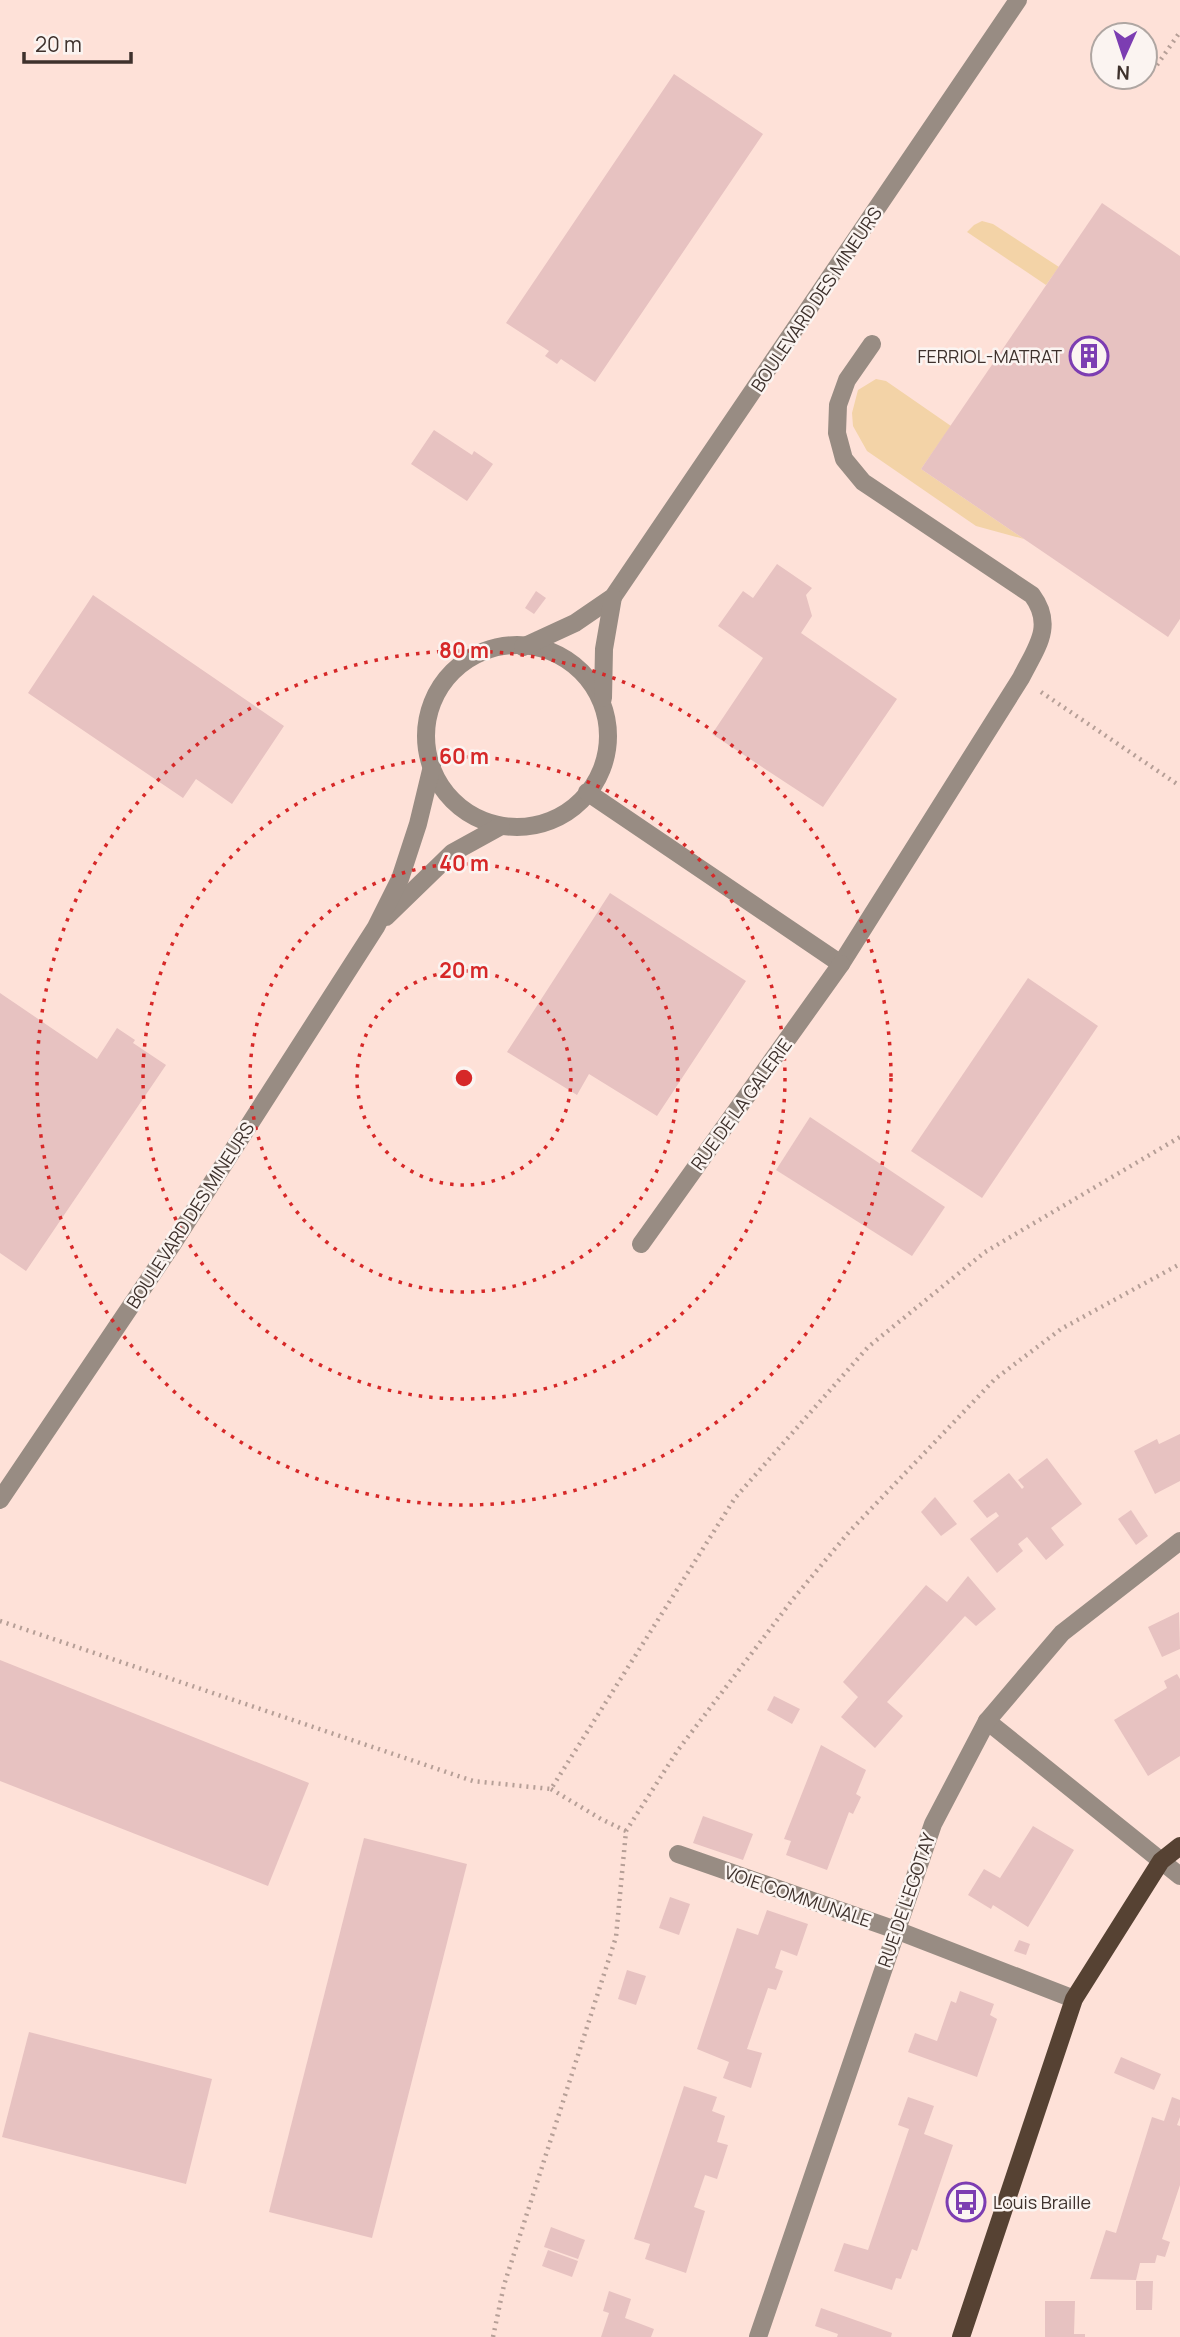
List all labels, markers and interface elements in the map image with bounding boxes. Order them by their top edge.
scale bar [24,21,131,65]
north arrow [1089,21,1159,91]
text: 20 m [35,30,82,58]
text: N [1116,60,1131,86]
street label: BOULEVARD DES MINEURS [745,202,887,396]
building icon: FERRIOL-MATRAT [1068,335,1110,377]
place label: FERRIOL-MATRAT [917,344,1062,368]
text: 80 m [439,636,489,664]
text: 60 m [439,742,489,770]
text: 40 m [439,849,489,877]
text: 20 m [439,956,489,984]
street label: RUE DE LA GALERIE [685,1033,797,1175]
centre of rings [452,1066,476,1090]
street label: BOULEVARD DES MINEURS [121,1117,259,1313]
street label: RUE DE L'EGOTAY [872,1829,941,1970]
street label: VOIE COMMUNALE [721,1860,875,1932]
bus stop icon: Louis Braille [945,2181,987,2223]
place label: Louis Braille [993,2190,1091,2214]

